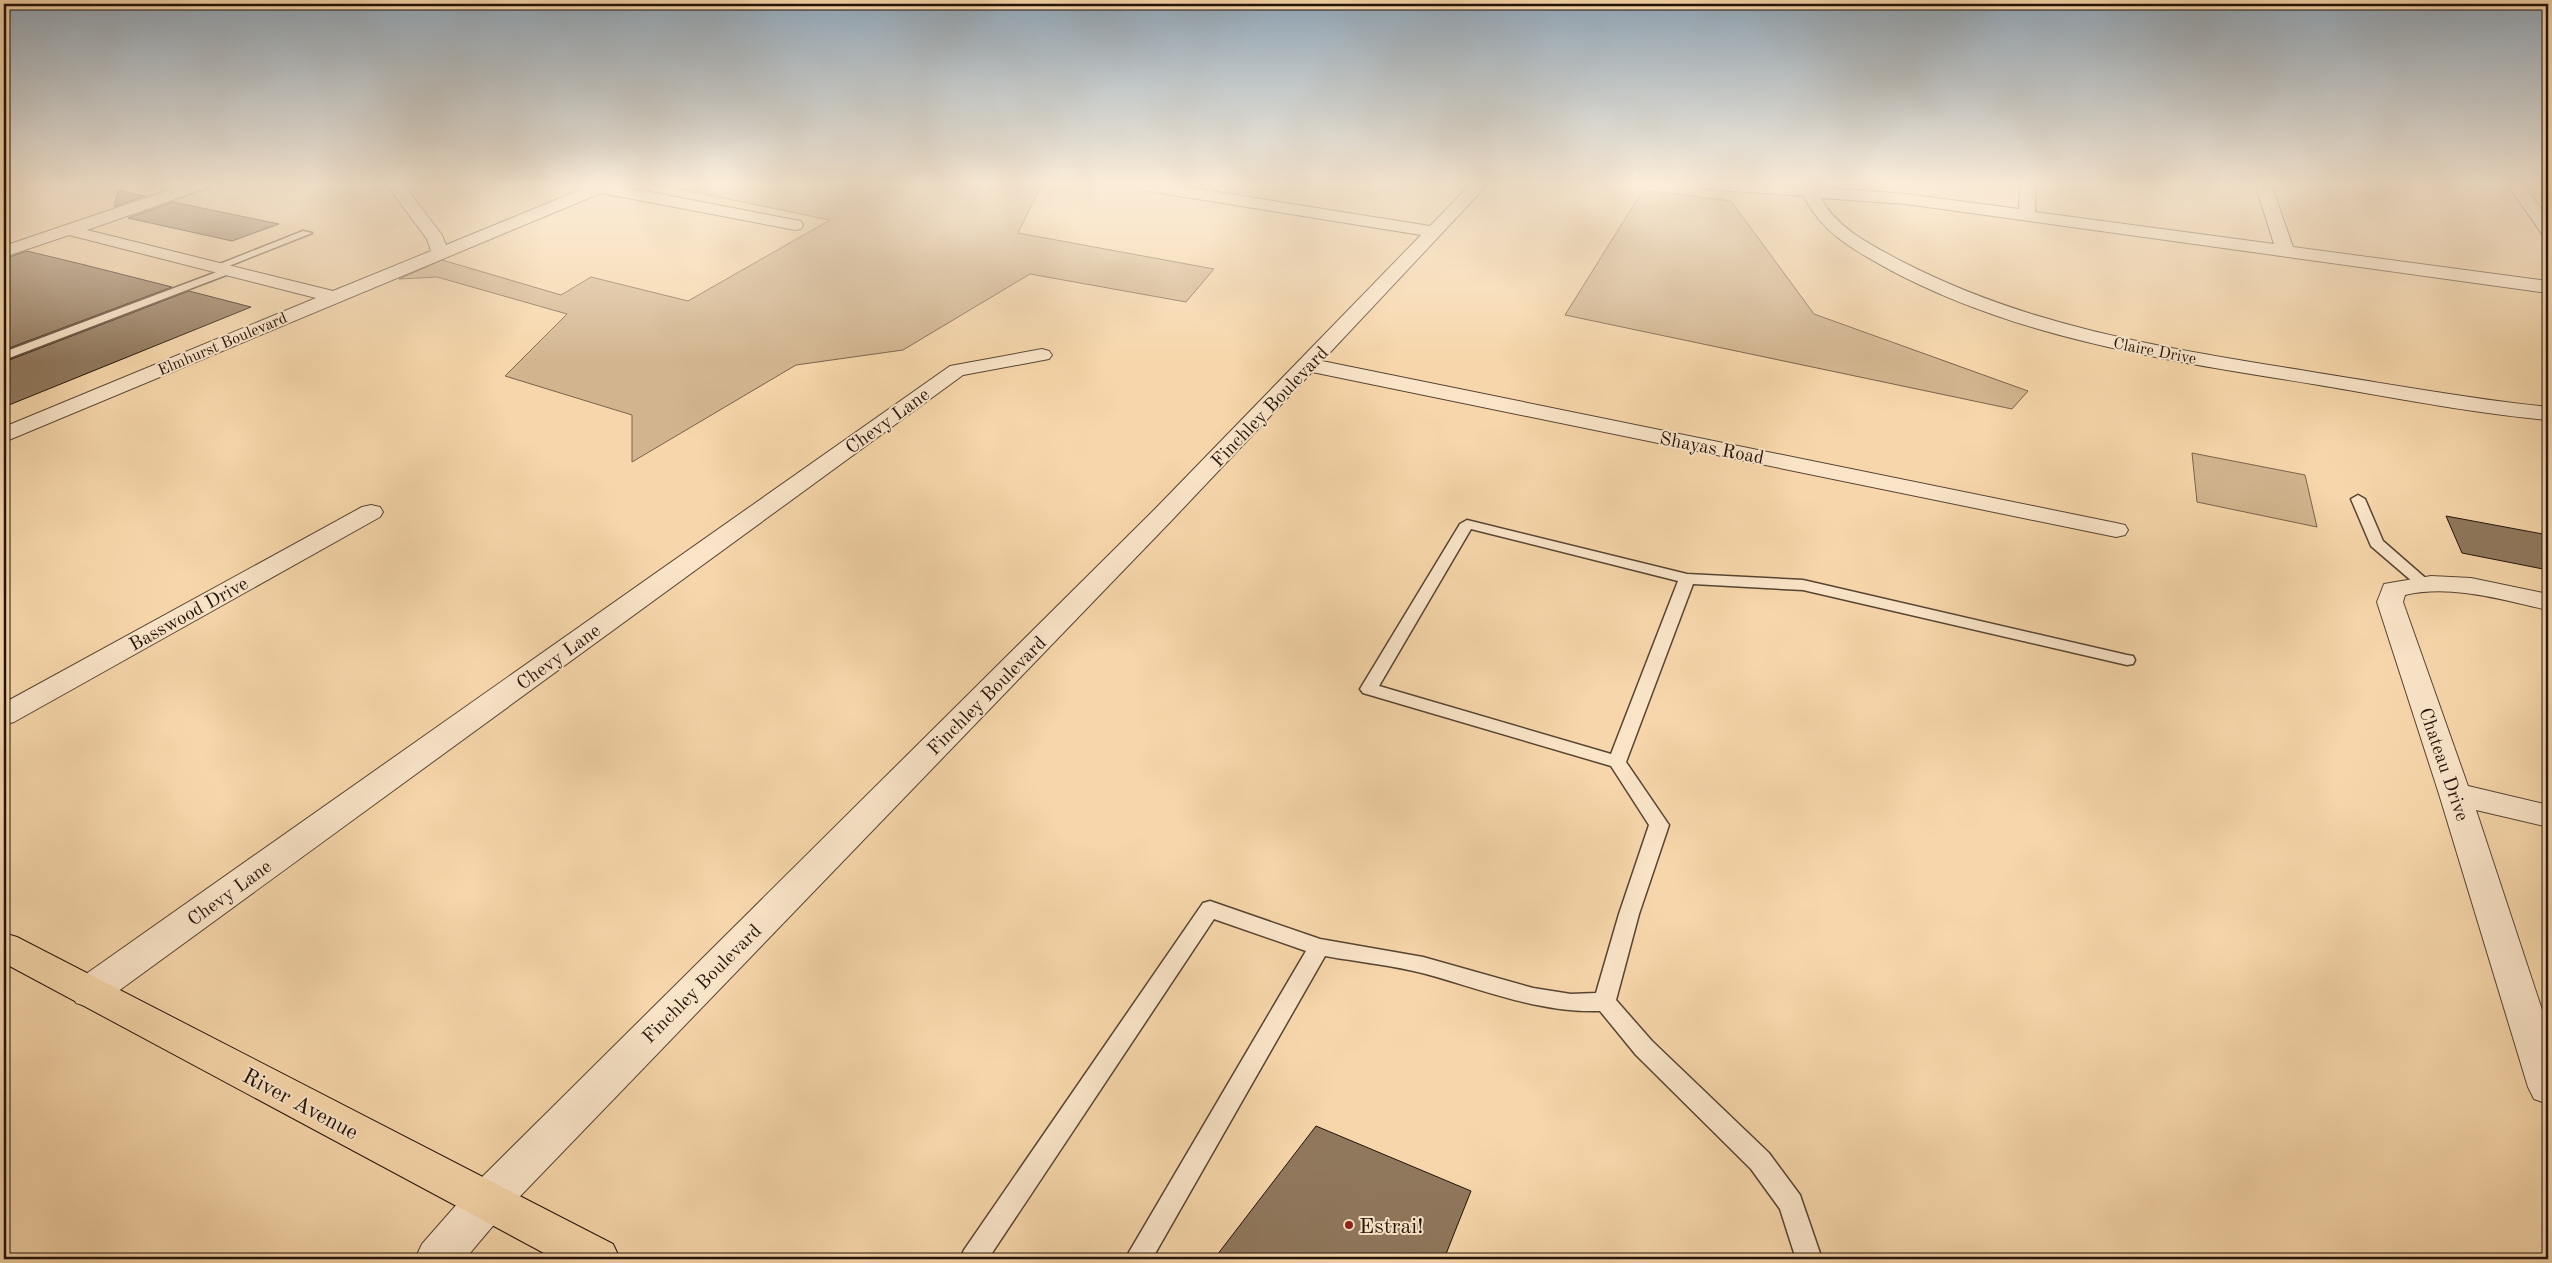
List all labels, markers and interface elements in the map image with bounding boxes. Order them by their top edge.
street label: Elmhurst Boulevard [156,310,290,379]
street label: Claire Drive [2112,336,2197,368]
street label: Finchley Boulevard [1209,344,1333,472]
street label: Chevy Lane [843,385,934,459]
street label: Shayas Road [1658,430,1765,469]
street label: Basswood Drive [127,575,252,656]
street label: Chevy Lane [514,621,605,695]
street label: Finchley Boulevard [925,634,1051,760]
street label: Chateau Drive [2414,706,2471,824]
street label: Chevy Lane [185,857,276,931]
street label: Finchley Boulevard [640,922,766,1048]
street label: River Avenue [239,1065,361,1144]
place label: Estrai! [1359,1216,1423,1238]
marker: Estrai! [1343,1219,1355,1231]

